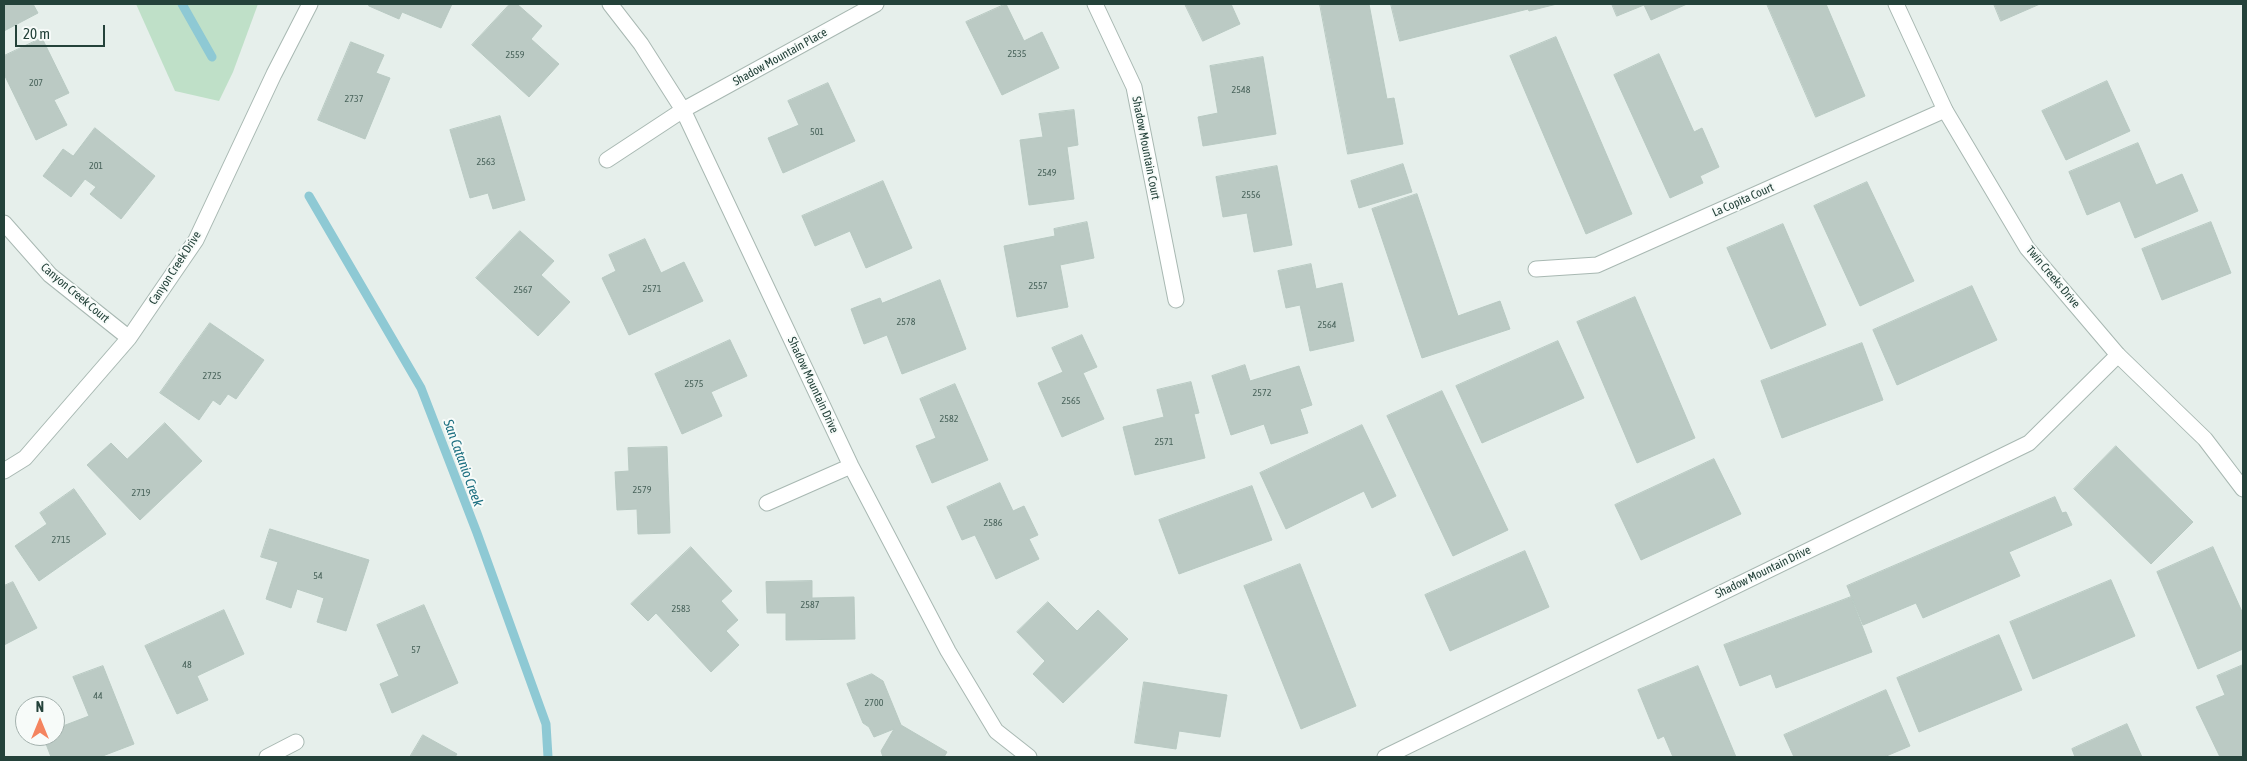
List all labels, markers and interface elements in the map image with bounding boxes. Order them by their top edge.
scale bar [18,15,108,47]
text: 20 m [23,25,50,42]
street label: Shadow Mountain Place [730,25,830,89]
house number: 2535 [1008,48,1026,60]
house number: 2559 [506,49,524,61]
house number: 207 [29,77,43,89]
house number: 2548 [1232,84,1250,96]
house number: 2737 [345,93,363,105]
street label: Shadow Mountain Court [1129,95,1163,201]
house number: 501 [810,126,824,138]
house number: 2563 [477,156,495,168]
house number: 201 [89,160,103,172]
house number: 2549 [1038,167,1056,179]
street label: La Copita Court [1710,180,1776,220]
house number: 2556 [1242,189,1260,201]
street label: Canyon Creek Drive [146,229,204,307]
street label: Twin Creeks Drive [2023,243,2083,311]
street label: Canyon Creek Court [38,260,112,326]
house number: 2557 [1029,280,1047,292]
house number: 2571 [643,283,661,295]
house number: 2567 [514,284,532,296]
house number: 2578 [897,316,915,328]
house number: 2564 [1318,319,1336,331]
street label: Shadow Mountain Drive [784,335,842,435]
house number: 2725 [203,370,221,382]
house number: 2575 [685,378,703,390]
house number: 2572 [1253,387,1271,399]
house number: 2565 [1062,395,1080,407]
house number: 2582 [940,413,958,425]
water label: San Catanio Creek [439,417,487,509]
house number: 2571 [1155,436,1173,448]
house number: 2579 [633,484,651,496]
house number: 2719 [132,487,150,499]
house number: 2586 [984,517,1002,529]
house number: 2715 [52,534,70,546]
street label: Shadow Mountain Drive [1713,543,1813,601]
house number: 54 [313,570,323,582]
house number: 2587 [801,599,819,611]
house number: 2583 [672,603,690,615]
house number: 57 [411,644,421,656]
house number: 48 [182,659,192,671]
house number: 44 [93,690,103,702]
north arrow [15,696,65,746]
house number: 2700 [865,697,883,709]
text: N [36,699,44,715]

